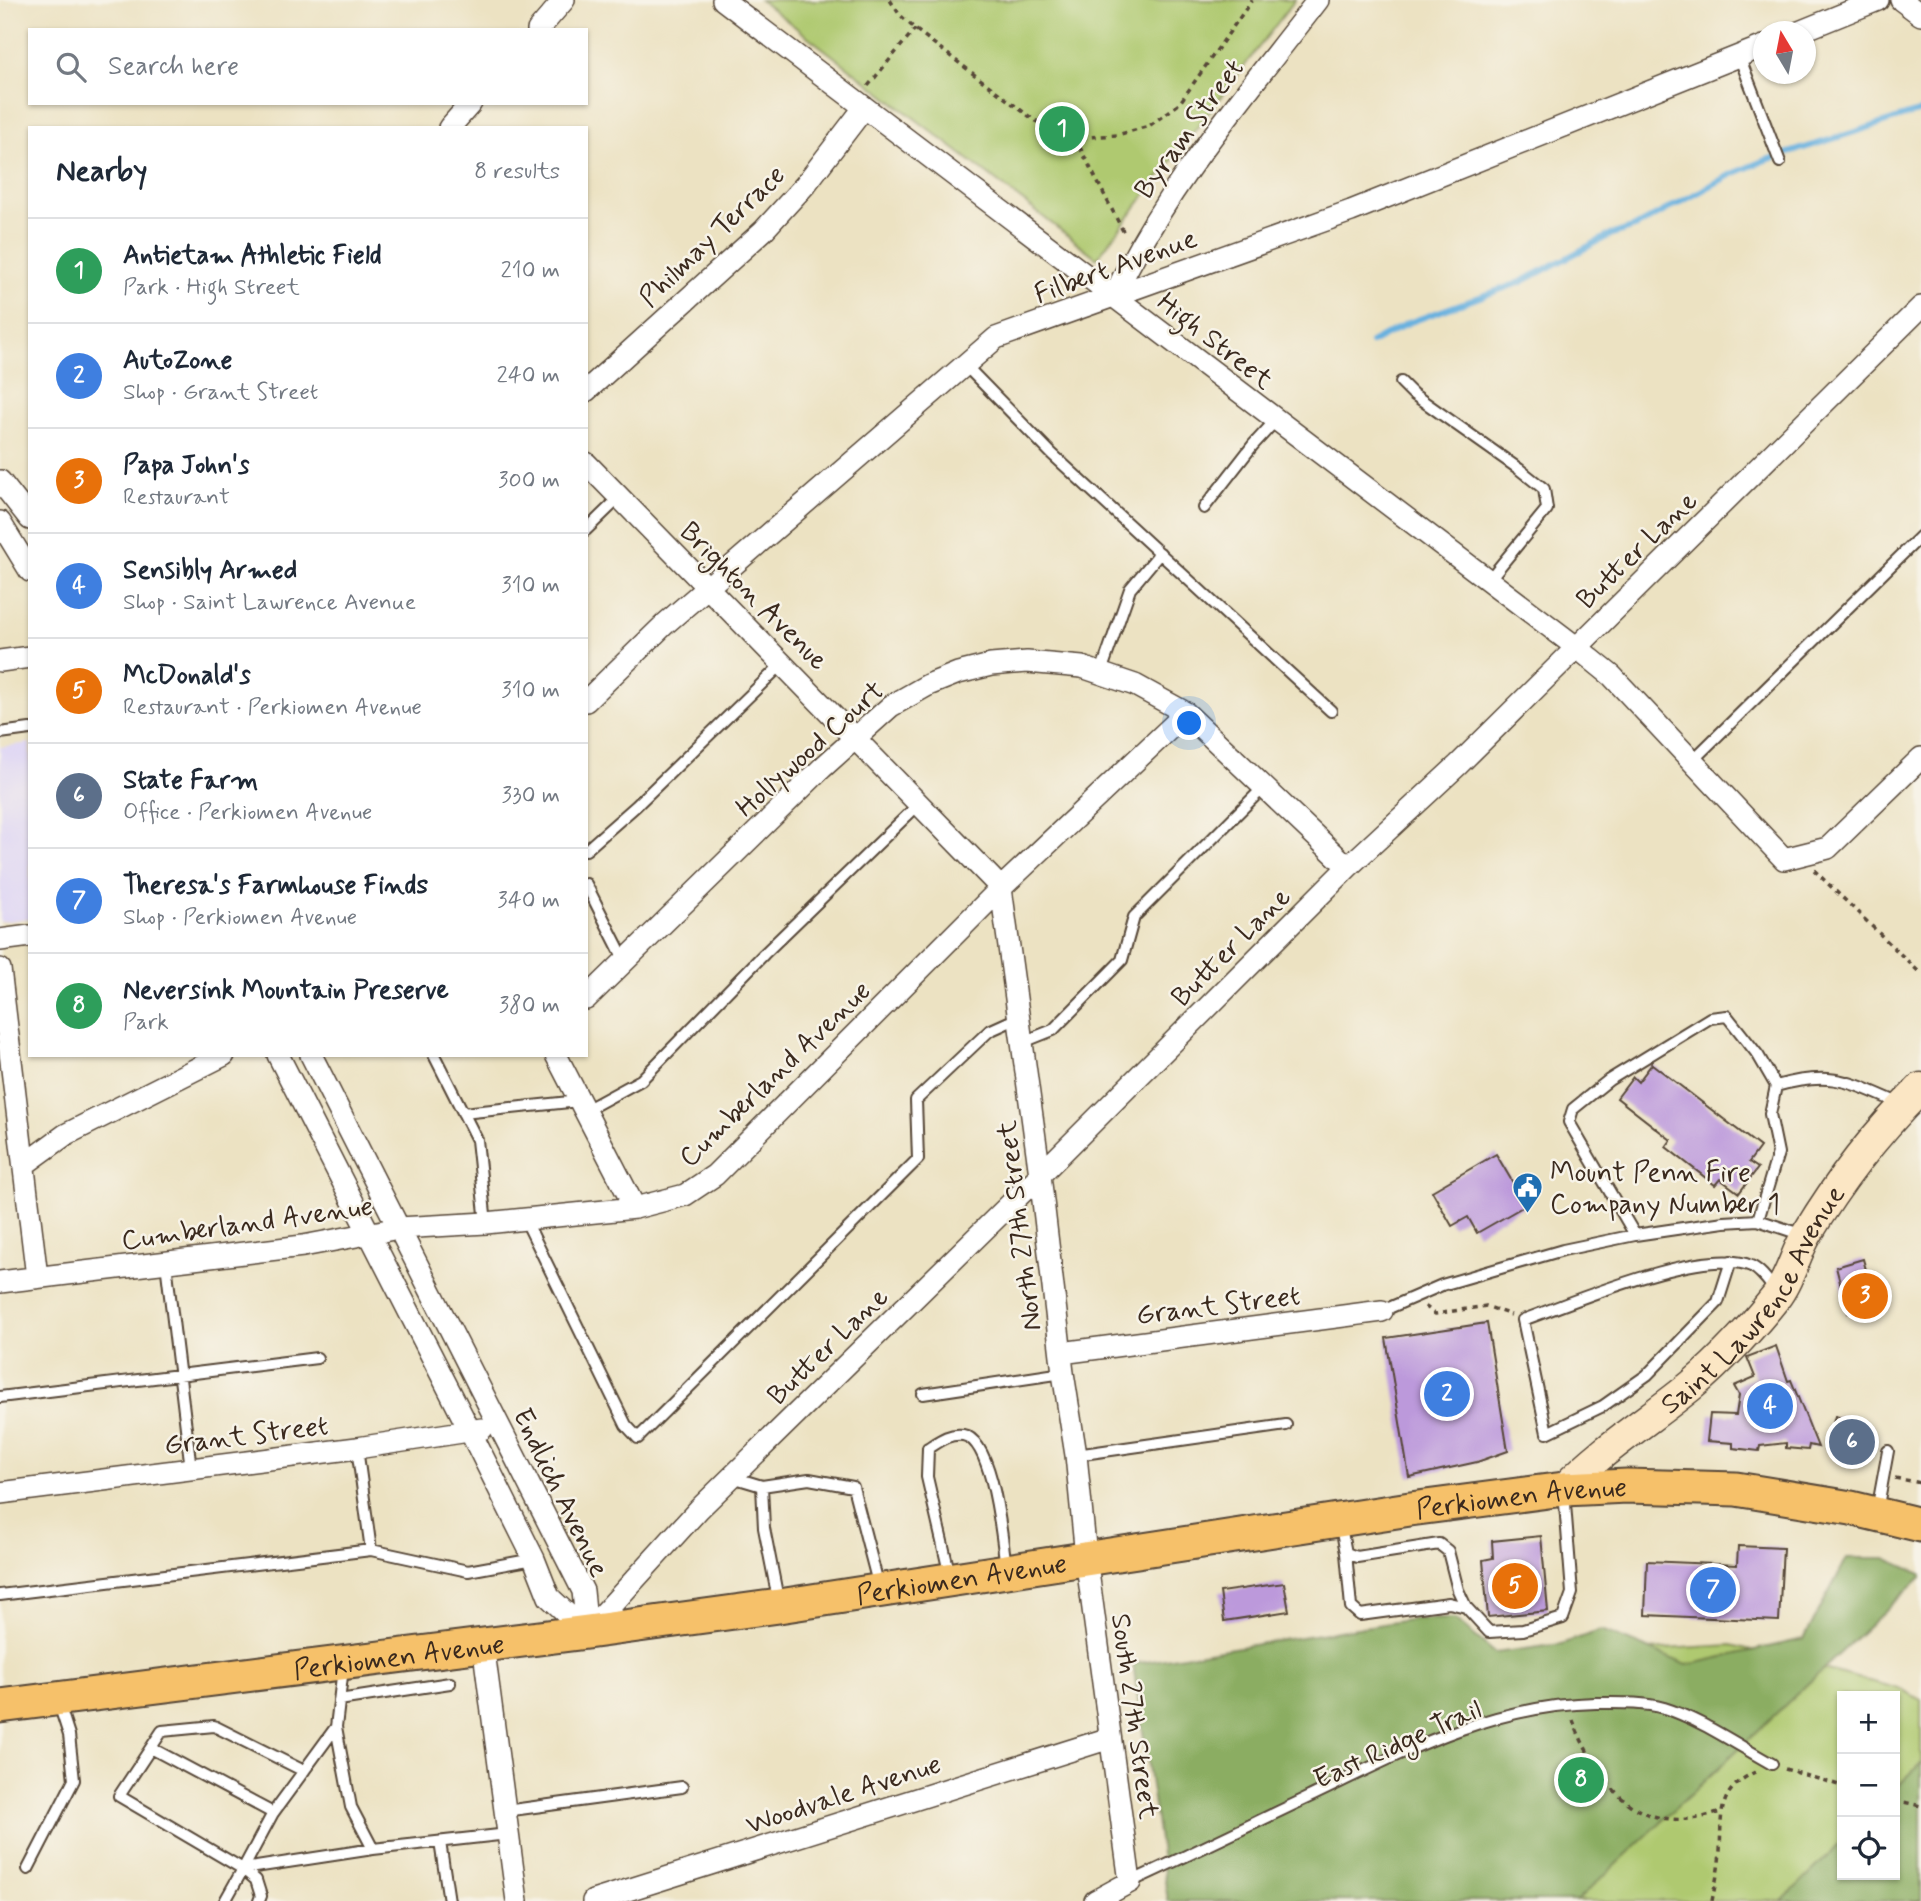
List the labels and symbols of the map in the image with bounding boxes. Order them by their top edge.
north arrow [1753,21,1816,84]
street label: Byram Street [1127,52,1253,207]
pin: 1 [1039,103,1085,155]
street label: Philmay Terrace [632,158,794,316]
street label: Filbert Avenue [1029,221,1202,314]
street label: High Street [1147,285,1281,402]
street label: Butter Lane [1569,484,1706,618]
street label: Brighton Avenue [669,514,836,681]
street label: Hollywood Court [728,673,893,826]
your location [1172,706,1206,740]
street label: Butter Lane [1164,880,1300,1016]
street label: Cumberland Avenue [672,973,880,1176]
street label: North 27th Street [989,1118,1052,1333]
place label: Mount Penn Fire Company Number 1 [1550,1155,1780,1224]
public building icon: Mount Penn Fire Company Number 1 [1510,1170,1544,1214]
street label: Saint Lawrence Avenue [1654,1178,1855,1424]
street label: Cumberland Avenue [119,1189,376,1260]
pin: 3 [1842,1270,1888,1322]
street label: Grant Street [1134,1278,1302,1335]
street label: Butter Lane [760,1280,897,1414]
pin: 2 [1424,1368,1470,1420]
pin: 4 [1747,1380,1793,1432]
street label: Endlich Avenue [503,1402,617,1584]
street label: Grant Street [162,1408,330,1465]
pin: 6 [1829,1416,1875,1468]
street label: Perkiomen Avenue [1414,1470,1628,1529]
street label: Perkiomen Avenue [854,1546,1070,1615]
pin: 5 [1492,1560,1538,1612]
pin: 7 [1690,1564,1736,1616]
street label: South 27th Street [1101,1611,1166,1822]
street label: Perkiomen Avenue [292,1627,507,1690]
street label: East Ridge Trail [1308,1692,1489,1801]
street label: Woodvale Avenue [741,1746,946,1844]
pin: 8 [1558,1754,1604,1806]

